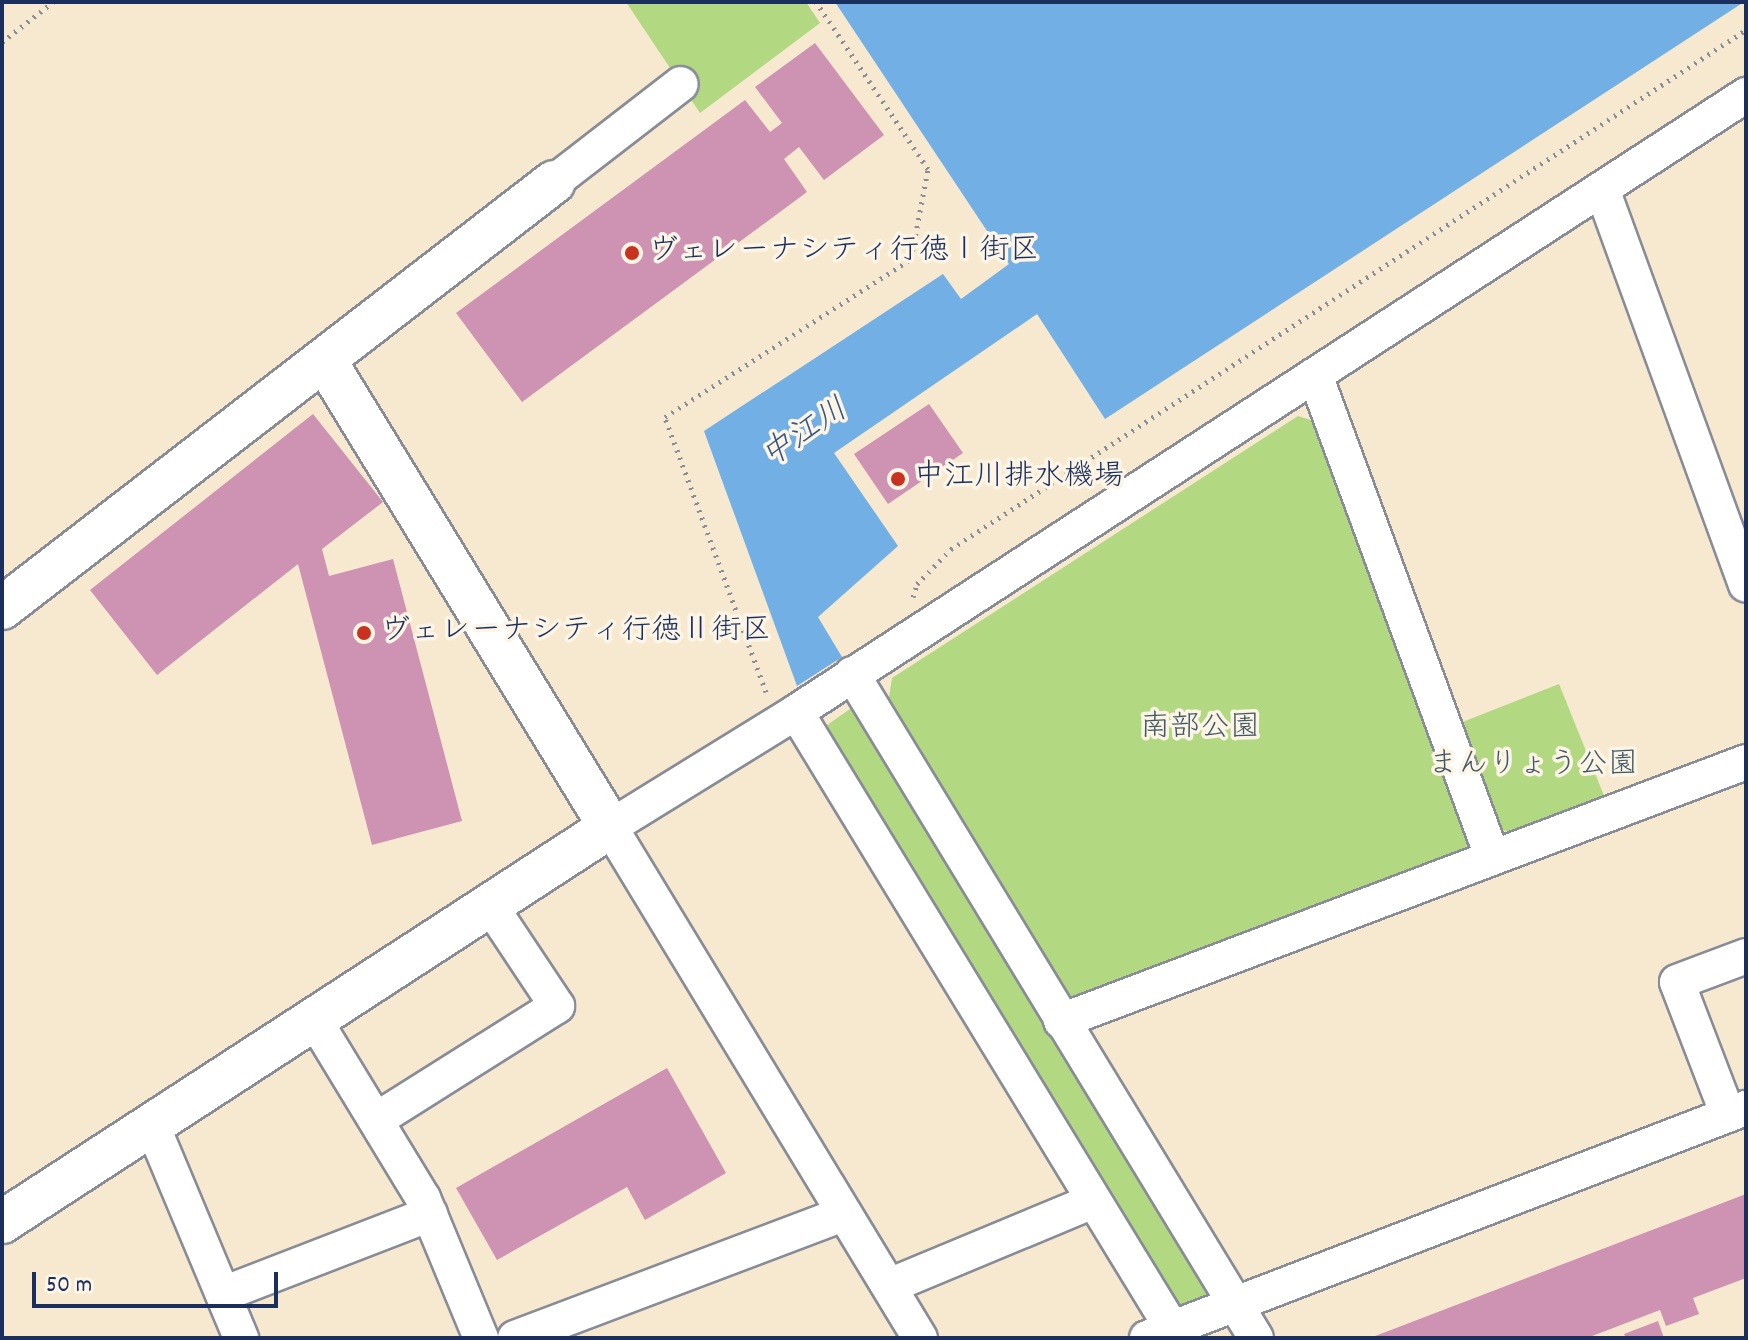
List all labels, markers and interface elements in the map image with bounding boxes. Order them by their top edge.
place label: ヴェレーナシティ行徳Ⅰ街区 [648,235,1039,271]
marker: ヴェレーナシティ行徳Ⅰ街区 [623,244,641,262]
water label: 中江川 [755,392,857,478]
place label: 中江川排水機場 [914,461,1124,497]
marker: 中江川排水機場 [889,470,907,488]
place label: ヴェレーナシティ行徳Ⅱ街区 [380,615,771,651]
marker: ヴェレーナシティ行徳Ⅱ街区 [355,624,373,642]
park label: 南部公園 [1140,712,1260,748]
park label: まんりょう公園 [1428,749,1638,785]
scale bar [36,1256,282,1306]
text: 50 m [46,1269,92,1303]

